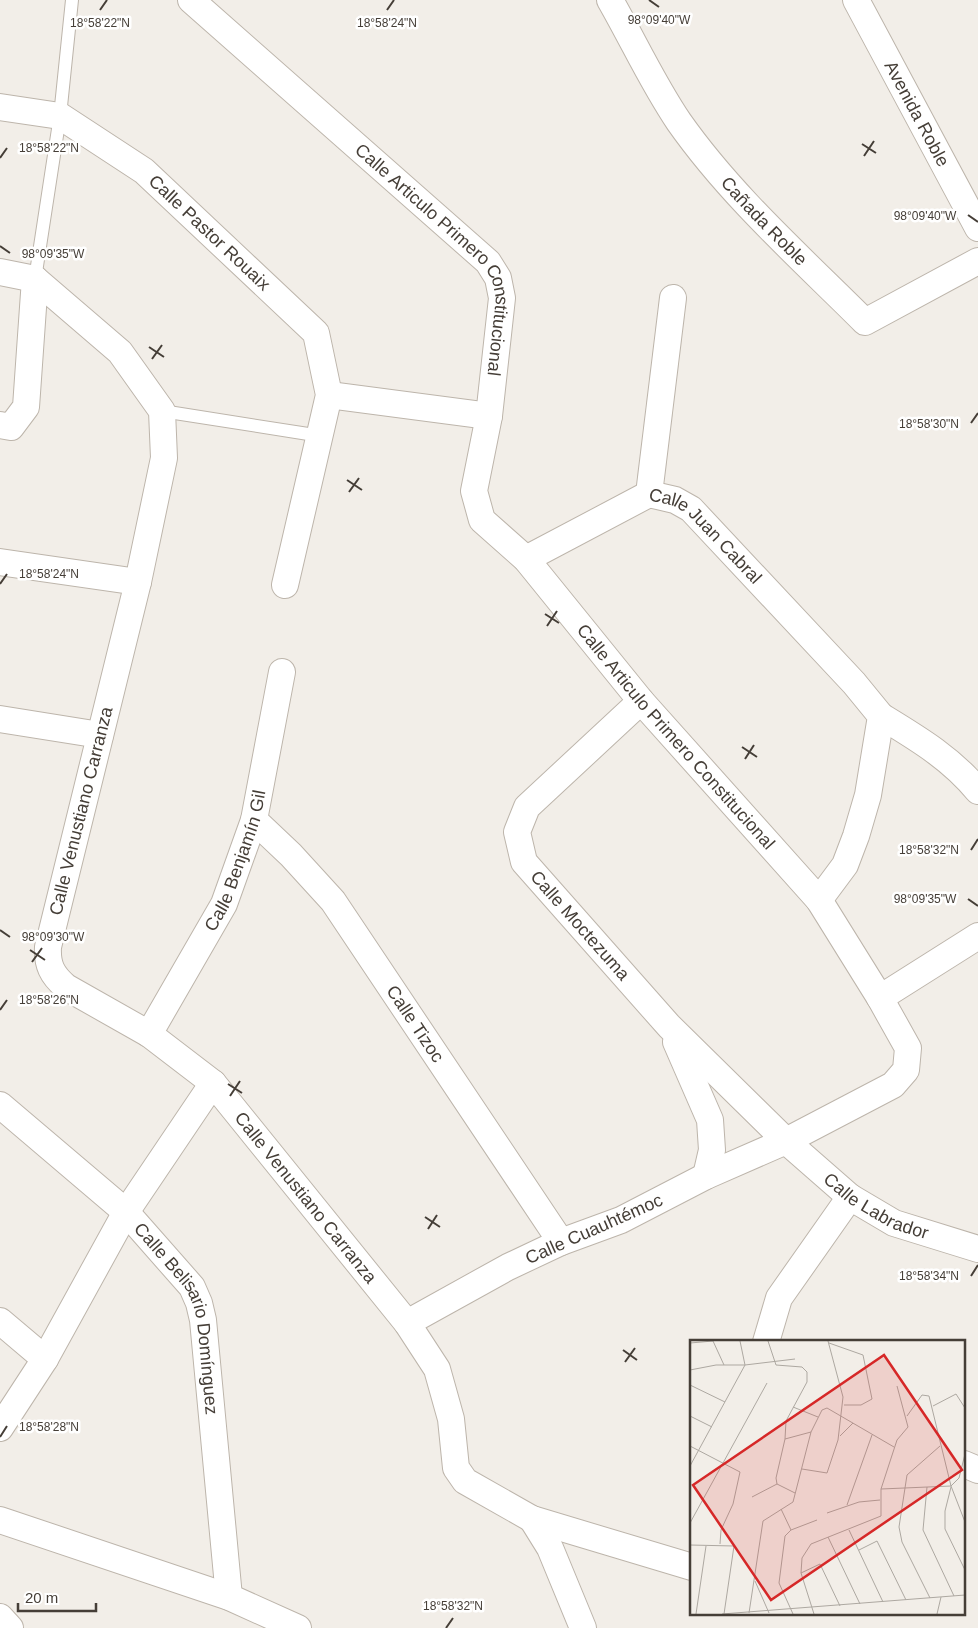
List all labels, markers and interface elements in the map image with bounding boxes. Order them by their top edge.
text: 98°09'40"W [628,13,691,27]
text: 18°58'22"N [70,16,130,30]
text: 18°58'24"N [357,16,417,30]
street label: Avenida Roble [880,58,953,170]
street label: Calle Articulo Primero Constitucional [351,140,512,377]
text: 18°58'22"N [19,141,79,155]
street label: Calle Pastor Rouaix [145,171,274,295]
street label: Cañada Roble [717,173,811,270]
text: 98°09'40"W [894,209,957,223]
text: 98°09'35"W [22,247,85,261]
text: 18°58'30"N [899,417,959,431]
street label: Calle Juan Cabral [647,484,766,588]
text: 18°58'24"N [19,567,79,581]
street label: Calle Articulo Primero Constitucional [573,620,779,853]
street label: Calle Venustiano Carranza [45,704,117,917]
street label: Calle Benjamín Gil [201,788,269,935]
text: 18°58'32"N [899,843,959,857]
street label: Calle Moctezuma [526,867,634,985]
text: 98°09'35"W [894,892,957,906]
text: 98°09'30"W [22,930,85,944]
street label: Calle Tizoc [382,982,448,1066]
text: 18°58'26"N [19,993,79,1007]
street label: Calle Venustiano Carranza [231,1108,381,1288]
street label: Calle Labrador [820,1169,931,1243]
street label: Calle Cuauhtémoc [522,1190,666,1268]
street label: Calle Belisario Domínguez [130,1219,222,1415]
text: 18°58'34"N [899,1269,959,1283]
inset map [690,1340,966,1616]
text: 18°58'28"N [19,1420,79,1434]
scale bar [18,1580,95,1612]
text: 20 m [25,1589,58,1606]
text: 18°58'32"N [423,1599,483,1613]

